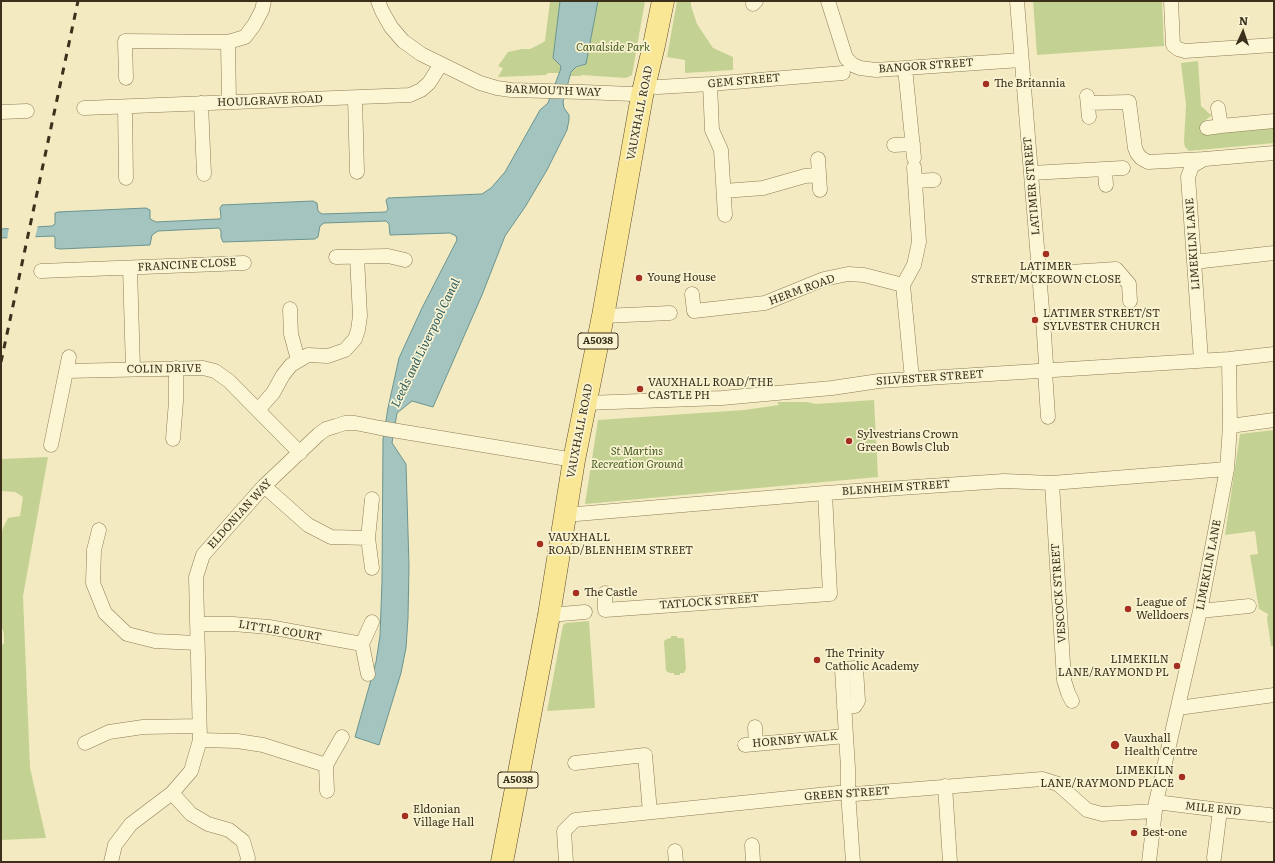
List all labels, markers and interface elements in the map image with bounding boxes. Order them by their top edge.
north arrow [1223,12,1263,52]
text: N [1239,12,1249,28]
park label: Canalside Park [576,41,650,55]
street label: BANGOR STREET [878,56,974,76]
street label: VAUXHALL ROAD [624,65,656,161]
street label: GEM STREET [707,71,781,91]
place label: The Britannia [994,77,1065,91]
marker: The Britannia [981,79,991,89]
street label: BARMOUTH WAY [505,83,601,99]
street label: HOULGRAVE ROAD [217,93,323,109]
street label: LATIMER STREET [1021,136,1043,236]
street label: LIMEKILN LANE [1183,198,1203,290]
marker: LATIMER STREET/MCKEOWN CLOSE [1041,249,1051,259]
street label: FRANCINE CLOSE [137,256,237,274]
place label: LATIMER STREET/MCKEOWN CLOSE [971,260,1121,286]
place label: Young House [647,271,716,285]
street label: HERM ROAD [767,272,837,308]
marker: Young House [634,273,644,283]
water label: Leeds and Liverpool Canal [388,276,464,410]
place label: LATIMER STREET/ST SYLVESTER CHURCH [1043,307,1160,333]
marker: LATIMER STREET/ST SYLVESTER CHURCH [1030,315,1040,325]
road number: A5038 [578,333,618,349]
street label: COLIN DRIVE [126,362,202,376]
street label: SILVESTER STREET [876,368,984,388]
place label: VAUXHALL ROAD/THE CASTLE PH [648,376,773,402]
street label: VAUXHALL ROAD [564,383,596,479]
marker: VAUXHALL ROAD/THE CASTLE PH [635,384,645,394]
place label: Sylvestrians Crown Green Bowls Club [857,428,958,454]
marker: Sylvestrians Crown Green Bowls Club [844,436,854,446]
park label: St Martins Recreation Ground [591,445,683,471]
street label: ELDONIAN WAY [205,476,275,552]
street label: BLENHEIM STREET [841,478,951,498]
street label: LIMEKILN LANE [1194,519,1224,611]
place label: VAUXHALL ROAD/BLENHEIM STREET [548,531,693,557]
marker: VAUXHALL ROAD/BLENHEIM STREET [535,539,545,549]
street label: VESCOCK STREET [1049,543,1069,643]
place label: The Castle [584,586,637,600]
marker: The Castle [571,588,581,598]
street label: TATLOCK STREET [659,592,759,612]
place label: League of Welldoers [1136,596,1189,622]
marker: League of Welldoers [1123,604,1133,614]
street label: LITTLE COURT [237,618,323,644]
place label: The Trinity Catholic Academy [825,647,919,673]
place label: LIMEKILN LANE/RAYMOND PL [1058,653,1169,679]
marker: The Trinity Catholic Academy [812,655,822,665]
marker: LIMEKILN LANE/RAYMOND PL [1172,661,1182,671]
street label: HORNBY WALK [752,730,838,750]
place label: Vauxhall Health Centre [1124,732,1198,758]
marker: Vauxhall Health Centre [1109,739,1121,751]
place label: LIMEKILN LANE/RAYMOND PLACE [1040,764,1174,790]
road number: A5038 [498,772,538,788]
marker: LIMEKILN LANE/RAYMOND PLACE [1177,772,1187,782]
street label: GREEN STREET [804,784,890,804]
street label: MILE END [1184,799,1242,819]
place label: Eldonian Village Hall [413,803,474,829]
marker: Eldonian Village Hall [400,811,410,821]
place label: Best-one [1142,826,1187,840]
marker: Best-one [1129,828,1139,838]

